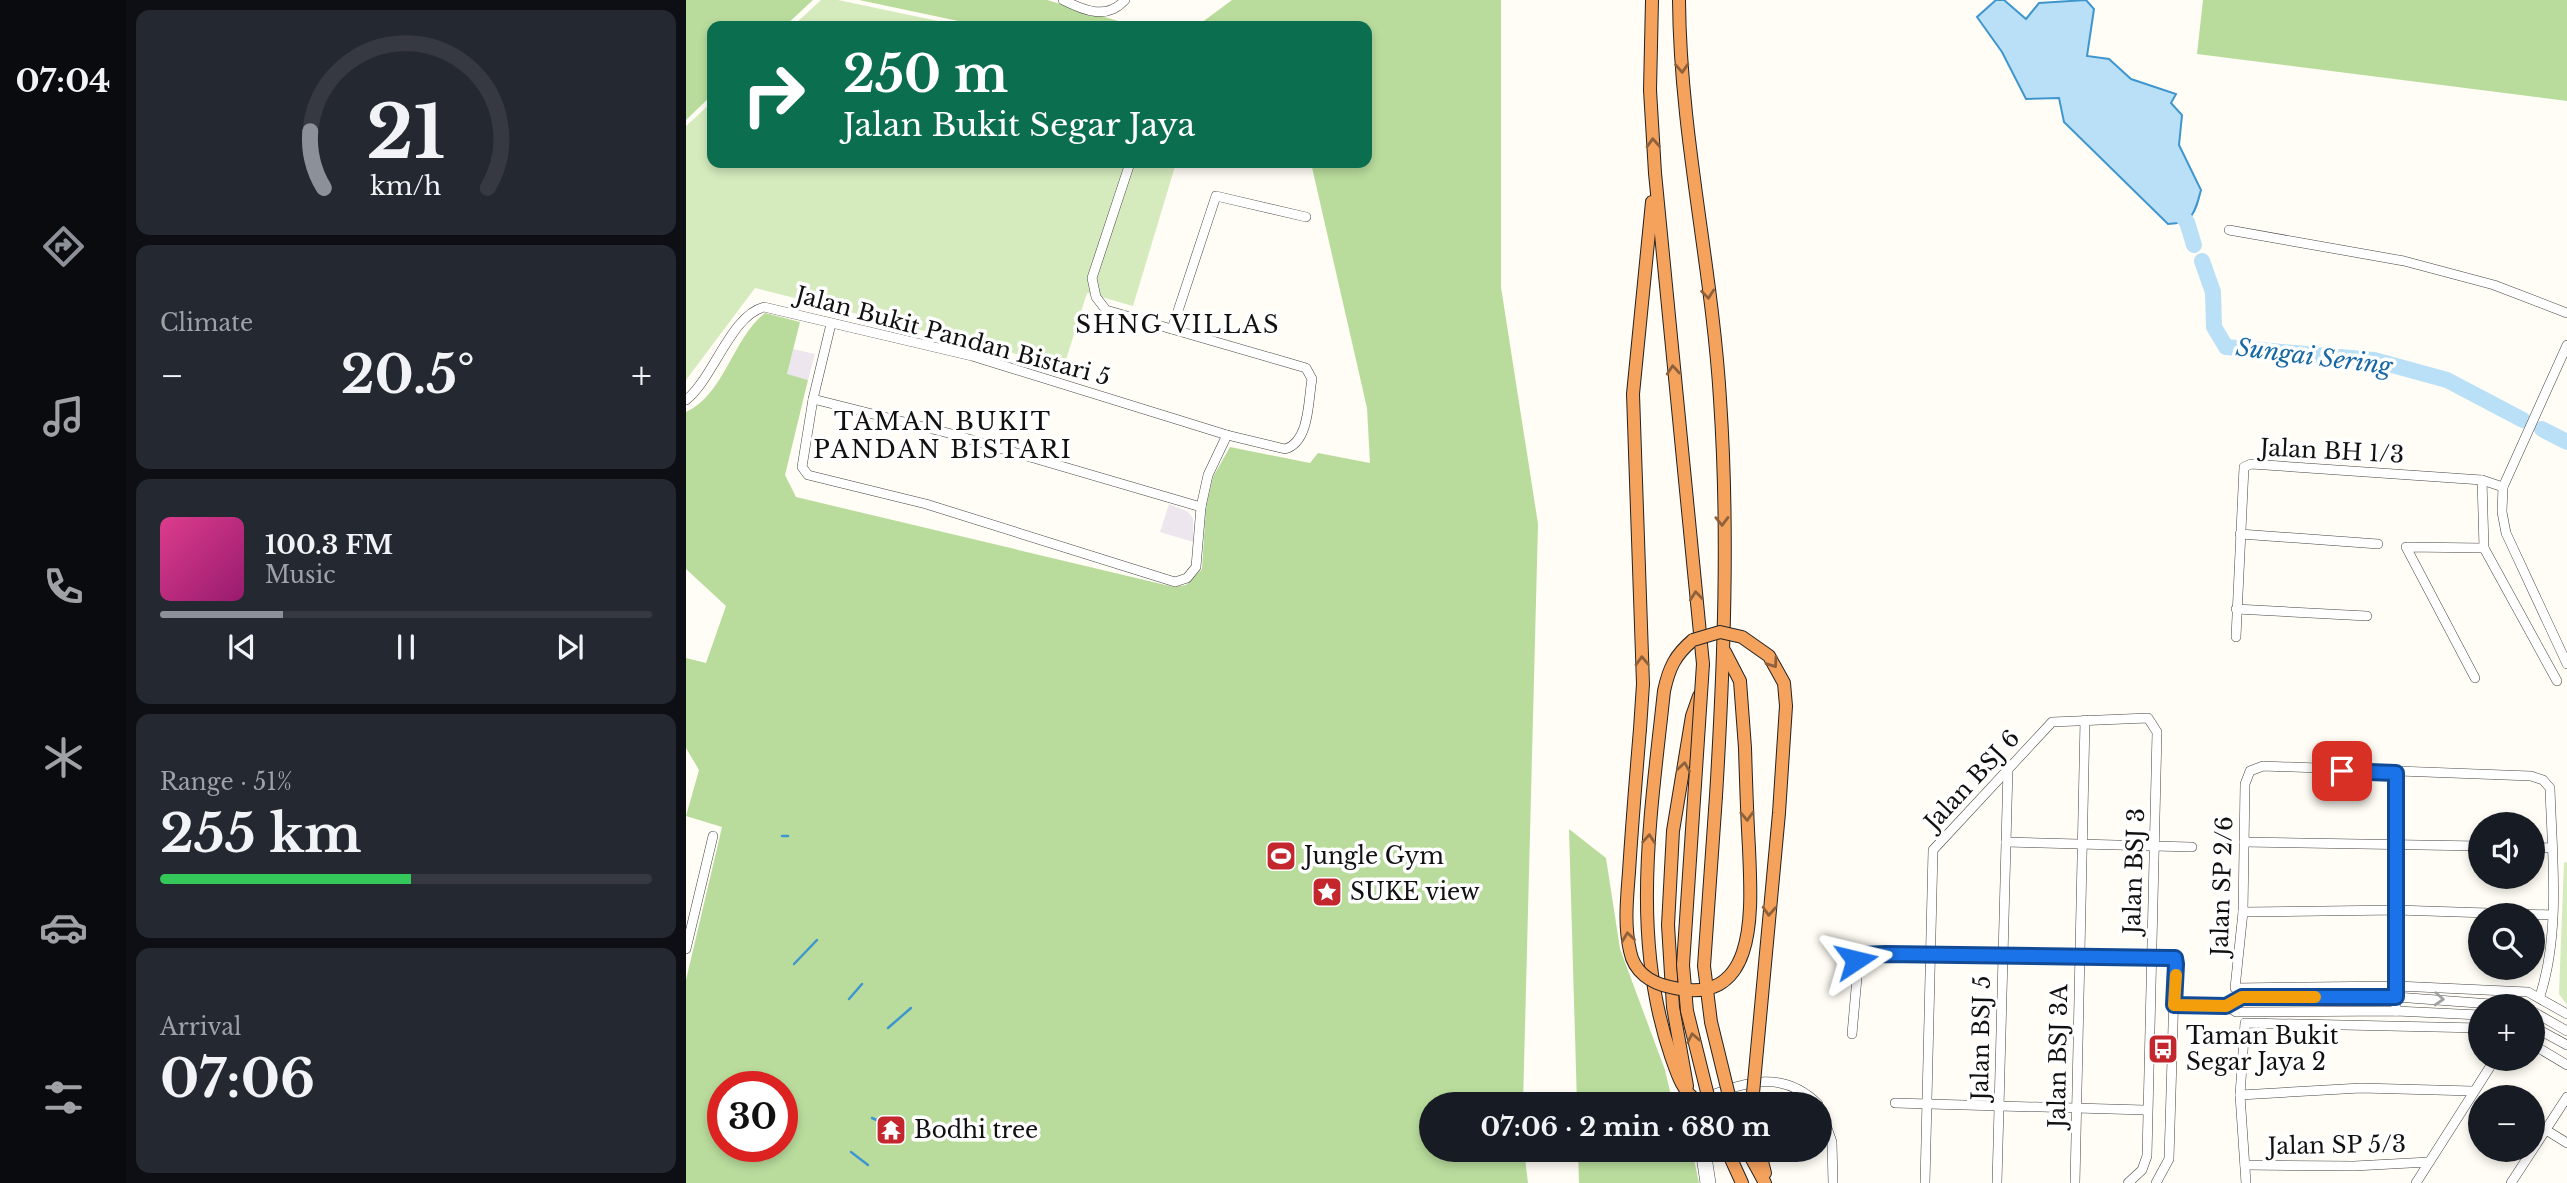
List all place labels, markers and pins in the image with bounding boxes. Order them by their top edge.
pin [2312,741,2372,801]
sports icon: Jungle Gym [1264,839,1298,873]
place label: Jungle Gym [1301,842,1444,870]
place icon: SUKE view [1310,875,1344,909]
place label: SUKE view [1350,878,1480,906]
place label: Taman Bukit Segar Jaya 2 [2186,1022,2339,1076]
bus stop icon: Taman Bukit Segar Jaya 2 [2146,1032,2180,1066]
temple icon: Bodhi tree [874,1113,908,1147]
place label: Bodhi tree [914,1116,1038,1144]

